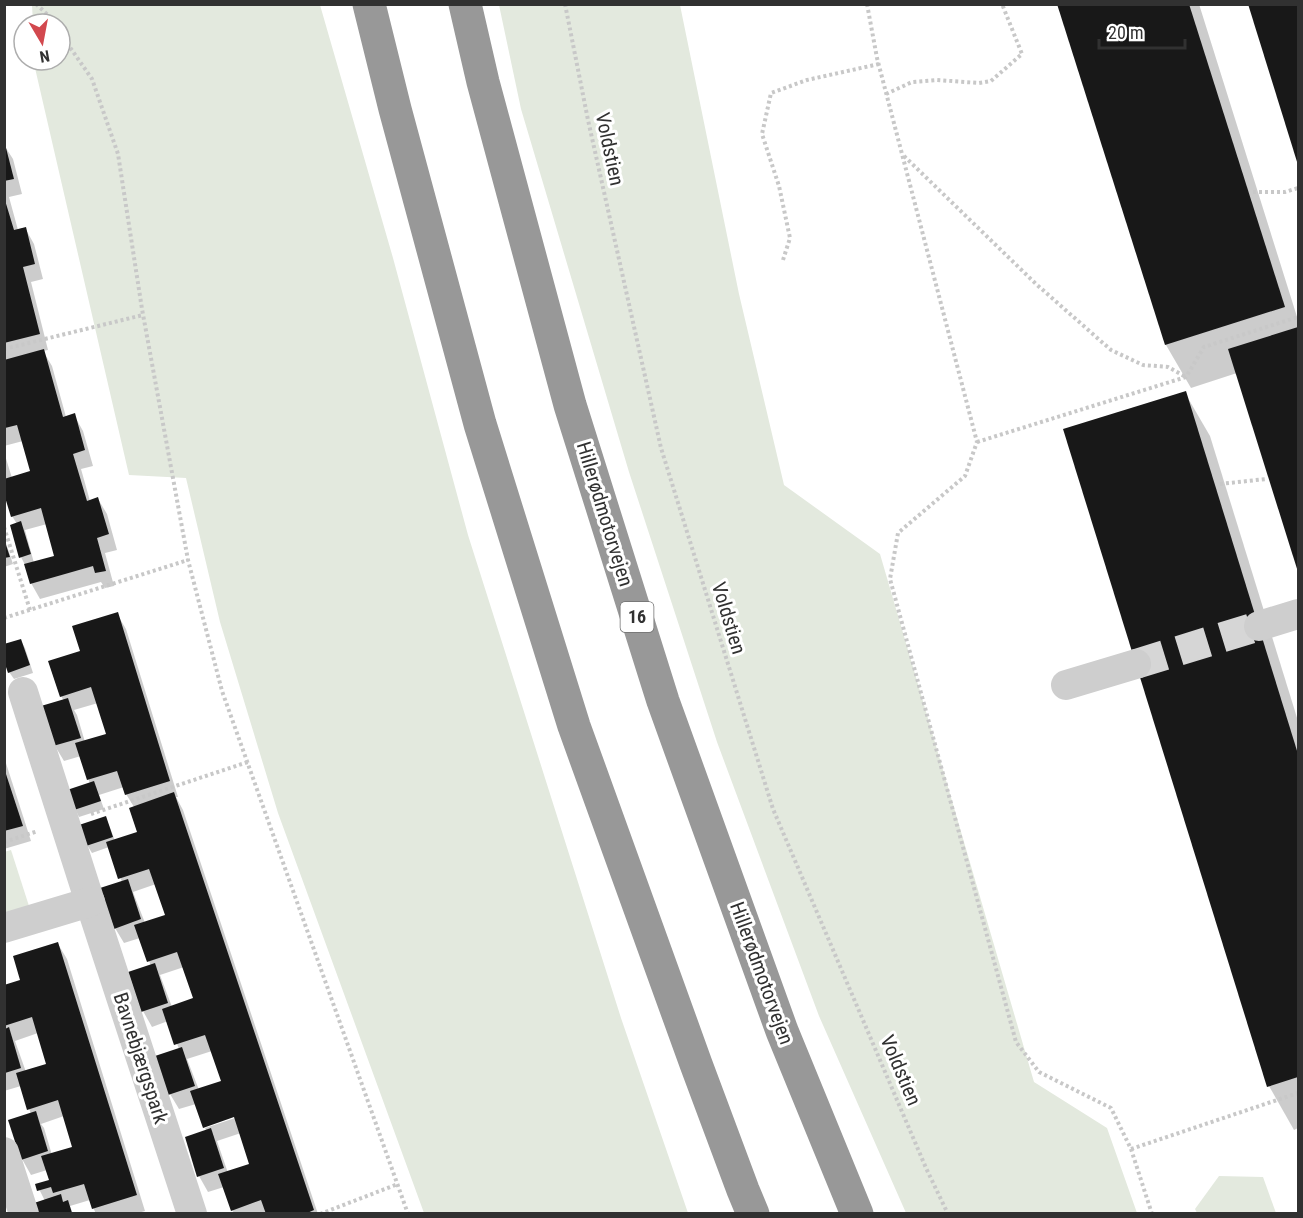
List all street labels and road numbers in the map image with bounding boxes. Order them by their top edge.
street label: Voldstien [591,110,629,188]
street label: Hillerødmotorvejen [572,439,638,589]
street label: Voldstien [707,579,751,657]
road number: 16 [620,602,654,632]
street label: Hillerødmotorvejen [725,898,799,1048]
street label: Bavnebjærgspark [109,989,173,1127]
street label: Voldstien [875,1031,927,1109]

